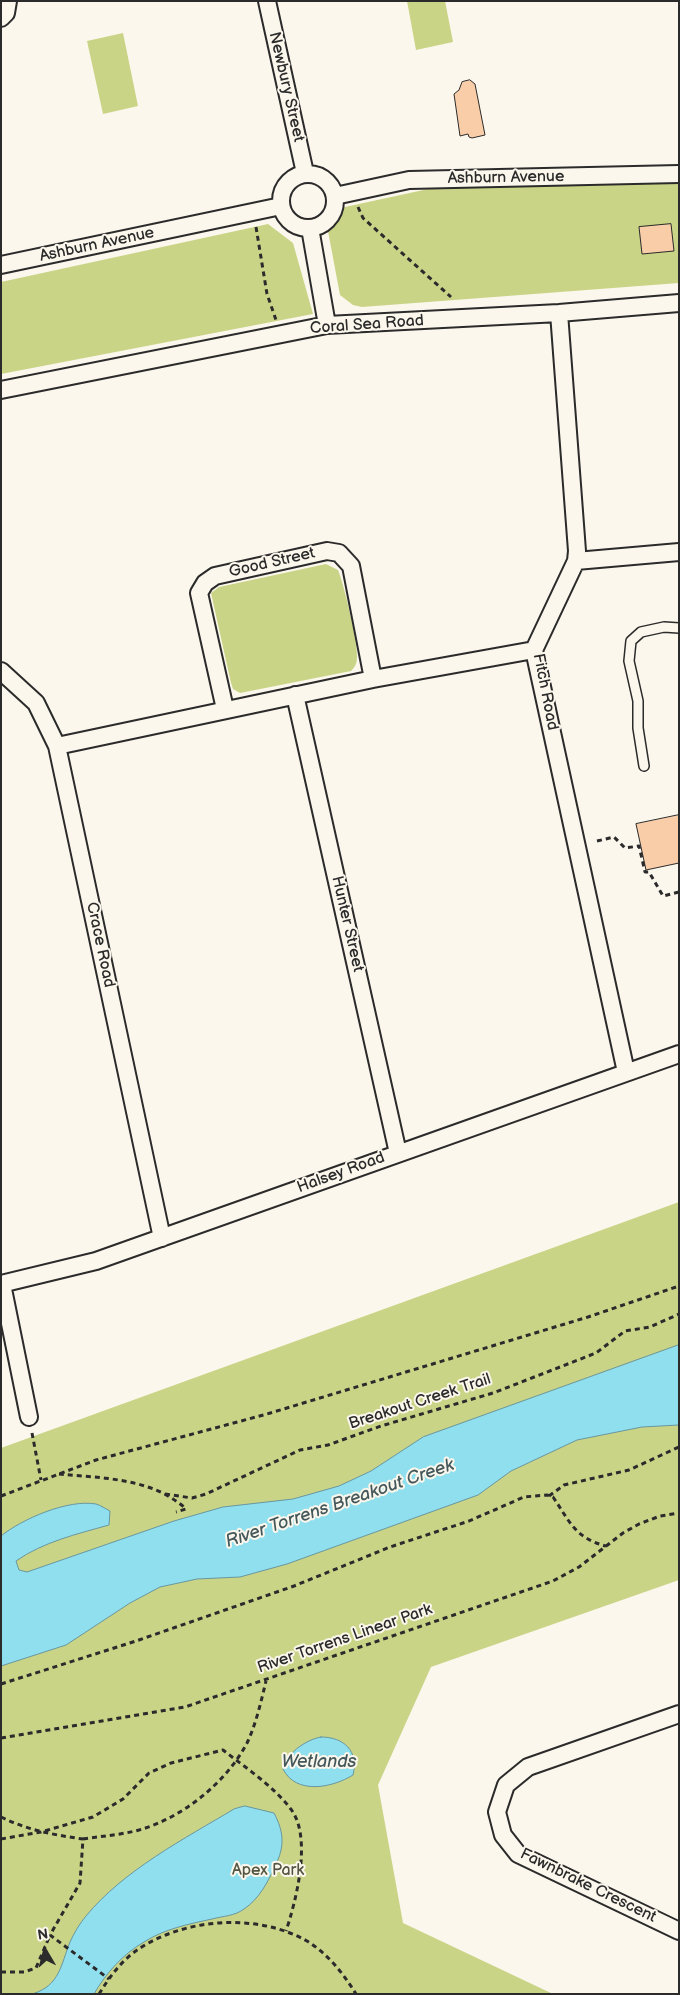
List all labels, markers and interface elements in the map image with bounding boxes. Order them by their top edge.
street label: Newbury Street [264,30,308,144]
street label: Ashburn Avenue [448,167,564,189]
street label: Ashburn Avenue [38,223,156,267]
street label: Coral Sea Road [309,311,425,339]
street label: Good Street [227,544,317,582]
street label: Fitch Road [528,652,562,732]
street label: Hunter Street [327,874,367,974]
street label: Crace Road [82,901,118,989]
street label: Halsey Road [295,1148,387,1198]
street label: Breakout Creek Trail [347,1370,493,1434]
water label: River Torrens Breakout Creek [223,1455,457,1553]
street label: River Torrens Linear Park [255,1600,435,1678]
water label: Wetlands [281,1751,357,1773]
street label: Fawnbrake Crescent [517,1845,659,1927]
park label: Apex Park [232,1861,304,1881]
north arrow [20,1925,70,1975]
text: N [36,1926,49,1944]

